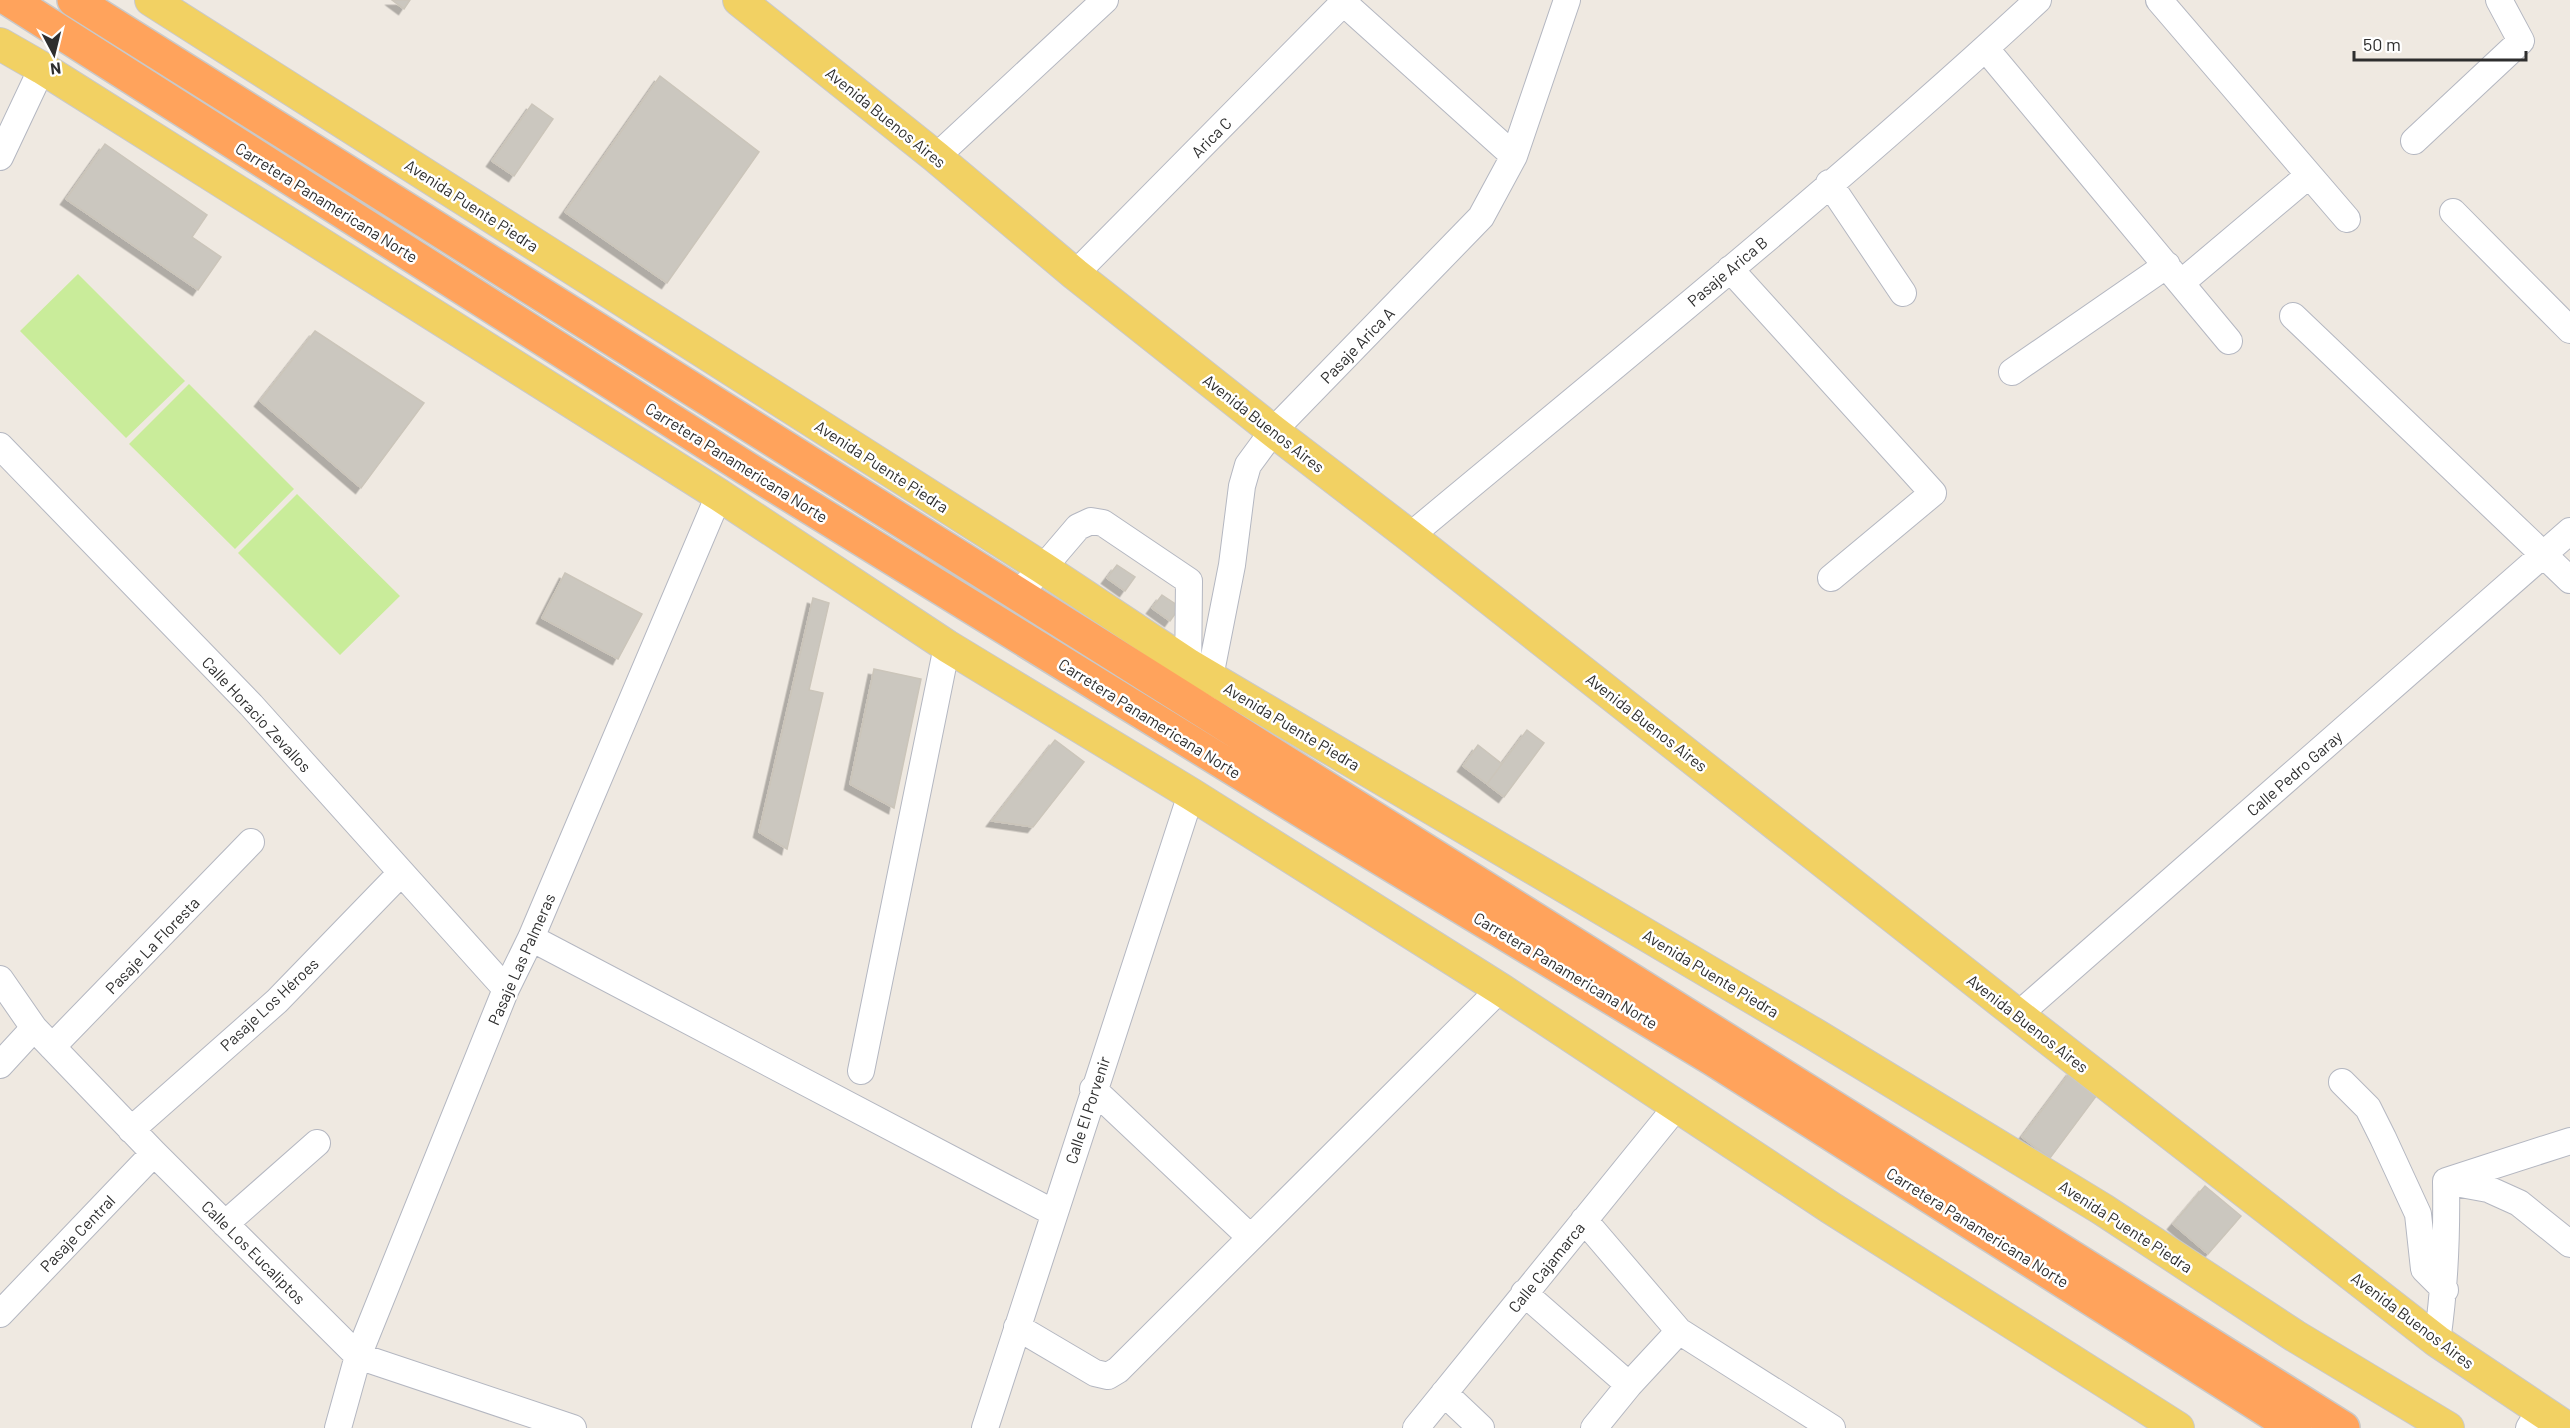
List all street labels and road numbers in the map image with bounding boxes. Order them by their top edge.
street label: Avenida Buenos Aires [822,63,950,171]
street label: Arica C [1187,113,1235,161]
street label: Carretera Panamericana Norte [232,138,422,266]
street label: Avenida Puente Piedra [402,155,542,255]
street label: Pasaje Arica B [1683,232,1771,310]
street label: Pasaje Arica A [1316,303,1398,387]
street label: Avenida Buenos Aires [1200,370,1328,476]
street label: Carretera Panamericana Norte [642,398,832,526]
street label: Avenida Puente Piedra [812,416,952,516]
street label: Calle Horacio Zevallos [199,652,315,776]
street label: Carretera Panamericana Norte [1055,654,1245,782]
street label: Avenida Buenos Aires [1583,669,1711,775]
street label: Avenida Puente Piedra [1221,678,1363,774]
street label: Calle Pedro Garay [2242,726,2346,820]
street label: Pasaje Las Palmeras [483,890,559,1028]
street label: Pasaje La Floresta [101,893,203,997]
street label: Carretera Panamericana Norte [1471,907,1661,1033]
street label: Avenida Puente Piedra [1640,925,1782,1021]
street label: Pasaje Los Héroes [216,954,322,1054]
street label: Avenida Buenos Aires [1964,970,2092,1076]
street label: Calle El Porvenir [1061,1054,1113,1166]
street label: Carretera Panamericana Norte [1883,1163,2073,1291]
street label: Avenida Puente Piedra [2056,1176,2196,1276]
street label: Pasaje Central [36,1191,118,1275]
street label: Calle Los Eucaliptos [198,1196,310,1308]
street label: Calle Cajamarca [1504,1218,1588,1316]
street label: Avenida Buenos Aires [2348,1268,2478,1372]

